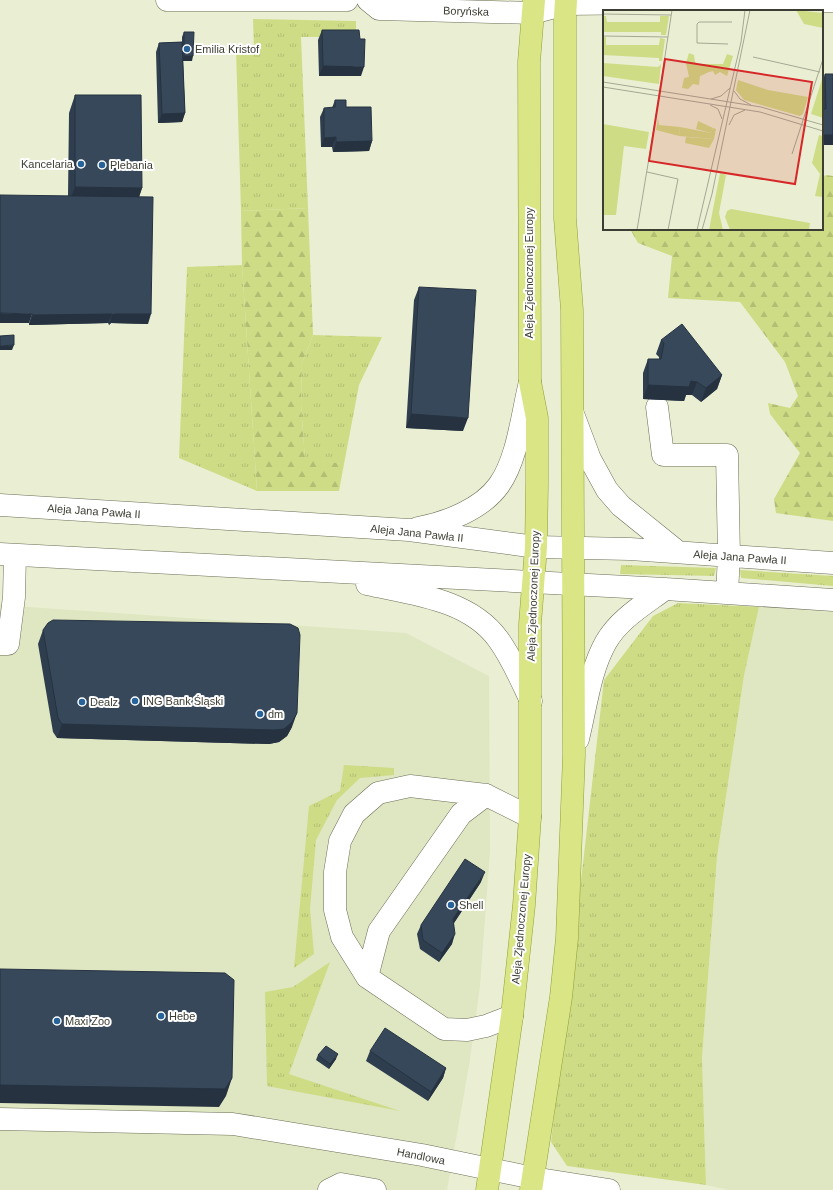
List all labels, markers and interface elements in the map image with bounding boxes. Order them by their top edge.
street label: Boryńska [443,4,490,18]
inset map [603,10,823,230]
place label: Emilia Kristof [195,43,260,55]
marker: Emilia Kristof [182,44,192,54]
place label: Kancelaria [21,158,74,170]
marker: Kancelaria [76,159,86,169]
place label: Plebania [110,159,154,171]
marker: Plebania [97,160,107,170]
street label: Aleja Zjednoczonej Europy [523,207,535,338]
street label: Aleja Jana Pawła II [47,502,141,520]
street label: Aleja Jana Pawła II [370,522,464,544]
street label: Aleja Zjednoczonej Europy [525,530,541,662]
street label: Aleja Jana Pawła II [693,548,787,566]
place label: ING Bank Śląski [143,695,223,707]
place label: Dealz [90,696,118,708]
marker: ING Bank Śląski [130,696,140,706]
marker: Dealz [77,697,87,707]
place label: dm [268,708,283,720]
marker: dm [255,709,265,719]
street label: Aleja Zjednoczonej Europy [509,853,533,985]
place label: Shell [459,899,483,911]
marker: Shell [446,900,456,910]
place label: Hebe [169,1010,195,1022]
marker: Hebe [156,1011,166,1021]
place label: Maxi Zoo [65,1015,110,1027]
marker: Maxi Zoo [52,1016,62,1026]
street label: Handlowa [396,1145,447,1167]

